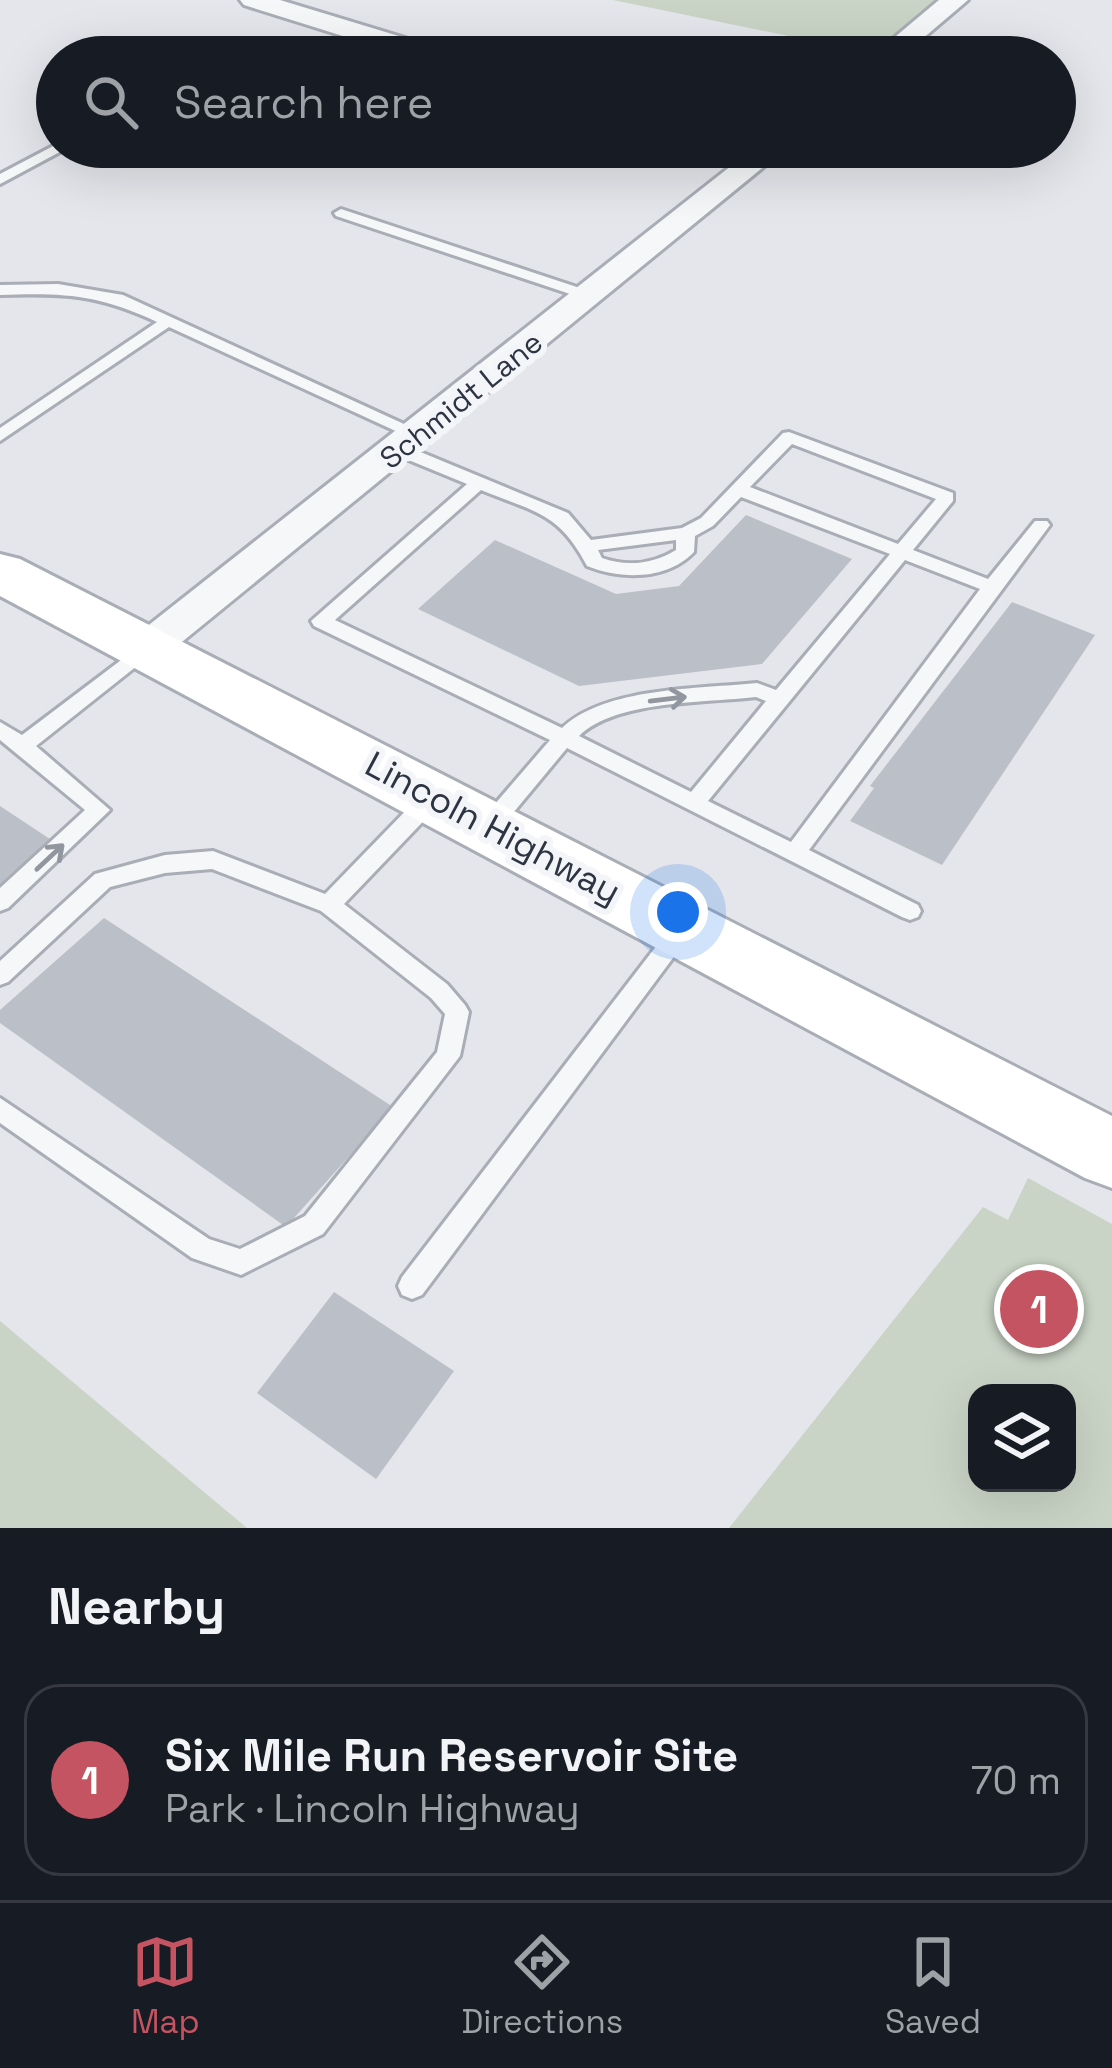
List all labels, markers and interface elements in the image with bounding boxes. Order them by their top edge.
search box [36,36,1076,168]
icon: search [78,69,144,135]
text: Search here [174,74,433,131]
street label: Schmidt Lane [372,322,550,478]
one-way arrow [648,688,687,710]
street label: Lincoln Highway [357,741,629,915]
one-way arrow [35,843,65,871]
your location [648,882,708,942]
pin: 1 [1000,1264,1078,1354]
map controls [968,1384,1076,1492]
button: layers [968,1384,1076,1492]
text: Nearby [48,1574,225,1639]
text: Six Mile Run Reservoir Site [165,1727,738,1784]
text: 1 [81,1756,99,1805]
text: 70 m [971,1756,1061,1805]
text: Park · Lincoln Highway [165,1784,580,1833]
tab: Map [131,1929,200,2043]
tab: Directions [461,1929,623,2043]
tab: Saved [885,1929,981,2043]

